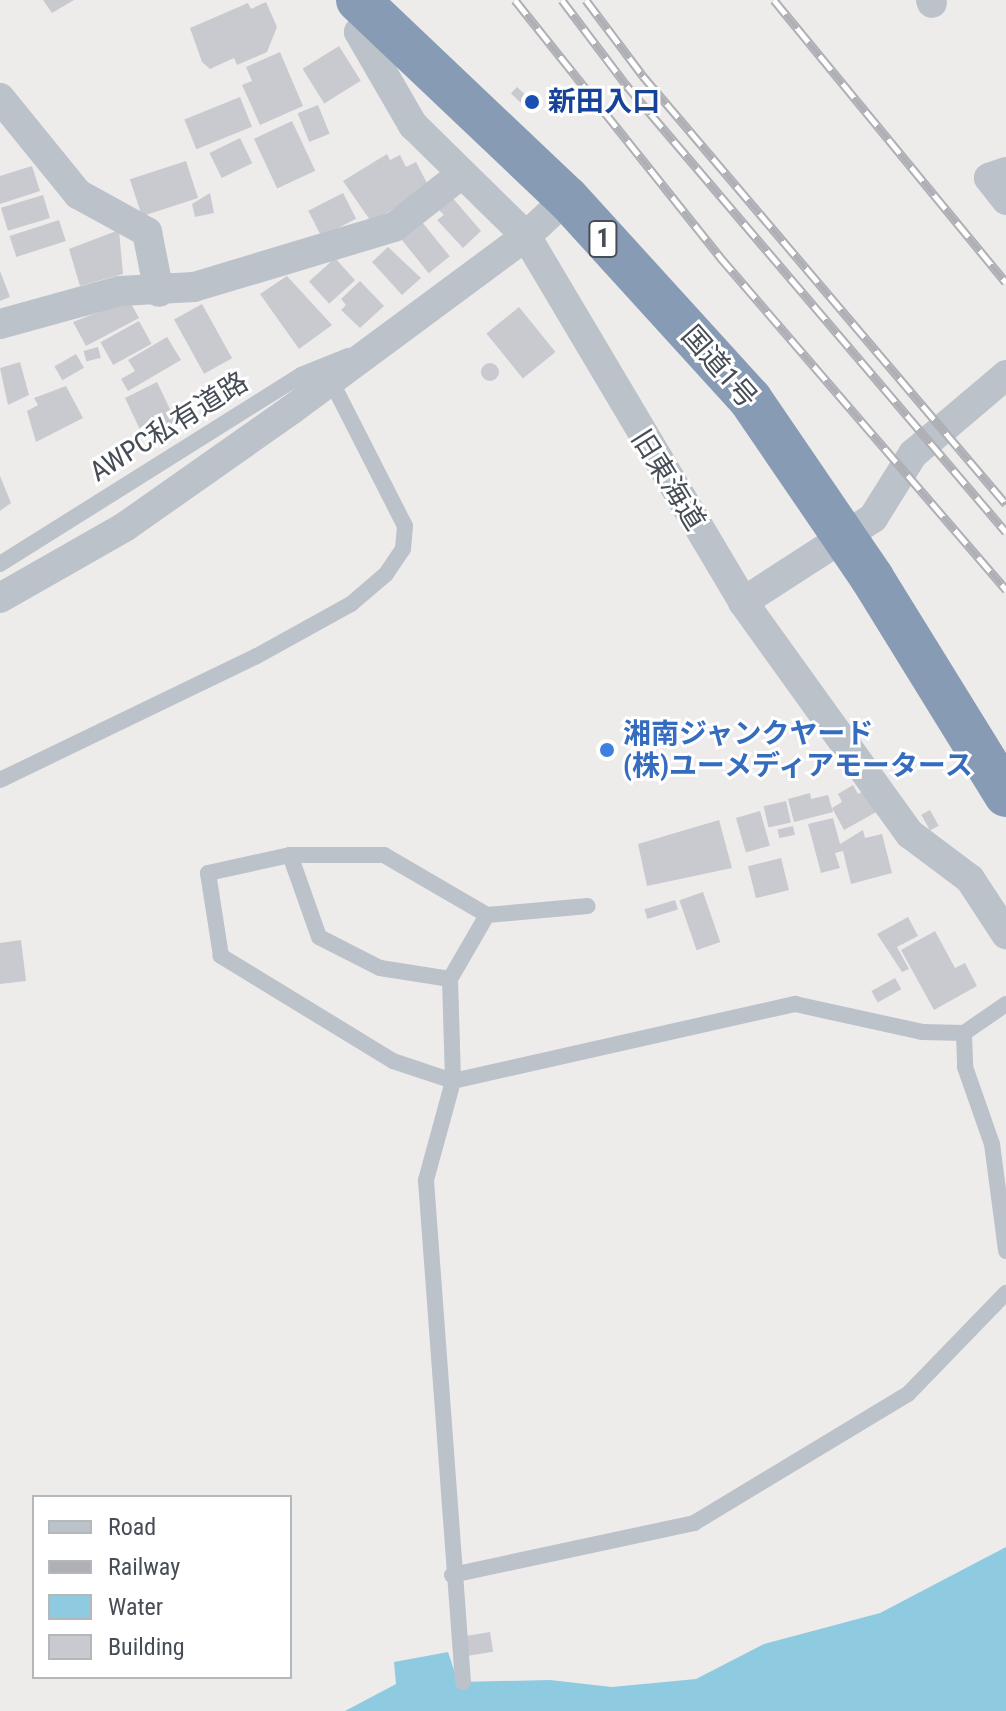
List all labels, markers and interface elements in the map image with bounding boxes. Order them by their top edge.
place label: 新田入口 [548,85,660,119]
marker: 新田入口 [523,93,541,111]
road number: 1 [587,217,619,261]
street label: 国道1号 [674,319,764,415]
street label: AWPC私有道路 [84,365,254,489]
street label: 旧東海道 [624,424,712,536]
place label: 湘南ジャンクヤード (株)ユーメディアモータース [623,717,977,783]
marker: 湘南ジャンクヤード (株)ユーメディアモータース [598,741,616,759]
legend [32,1495,292,1679]
text: Road [108,1513,156,1541]
text: Railway [108,1553,180,1581]
text: Water [108,1593,163,1621]
text: Building [108,1633,185,1661]

